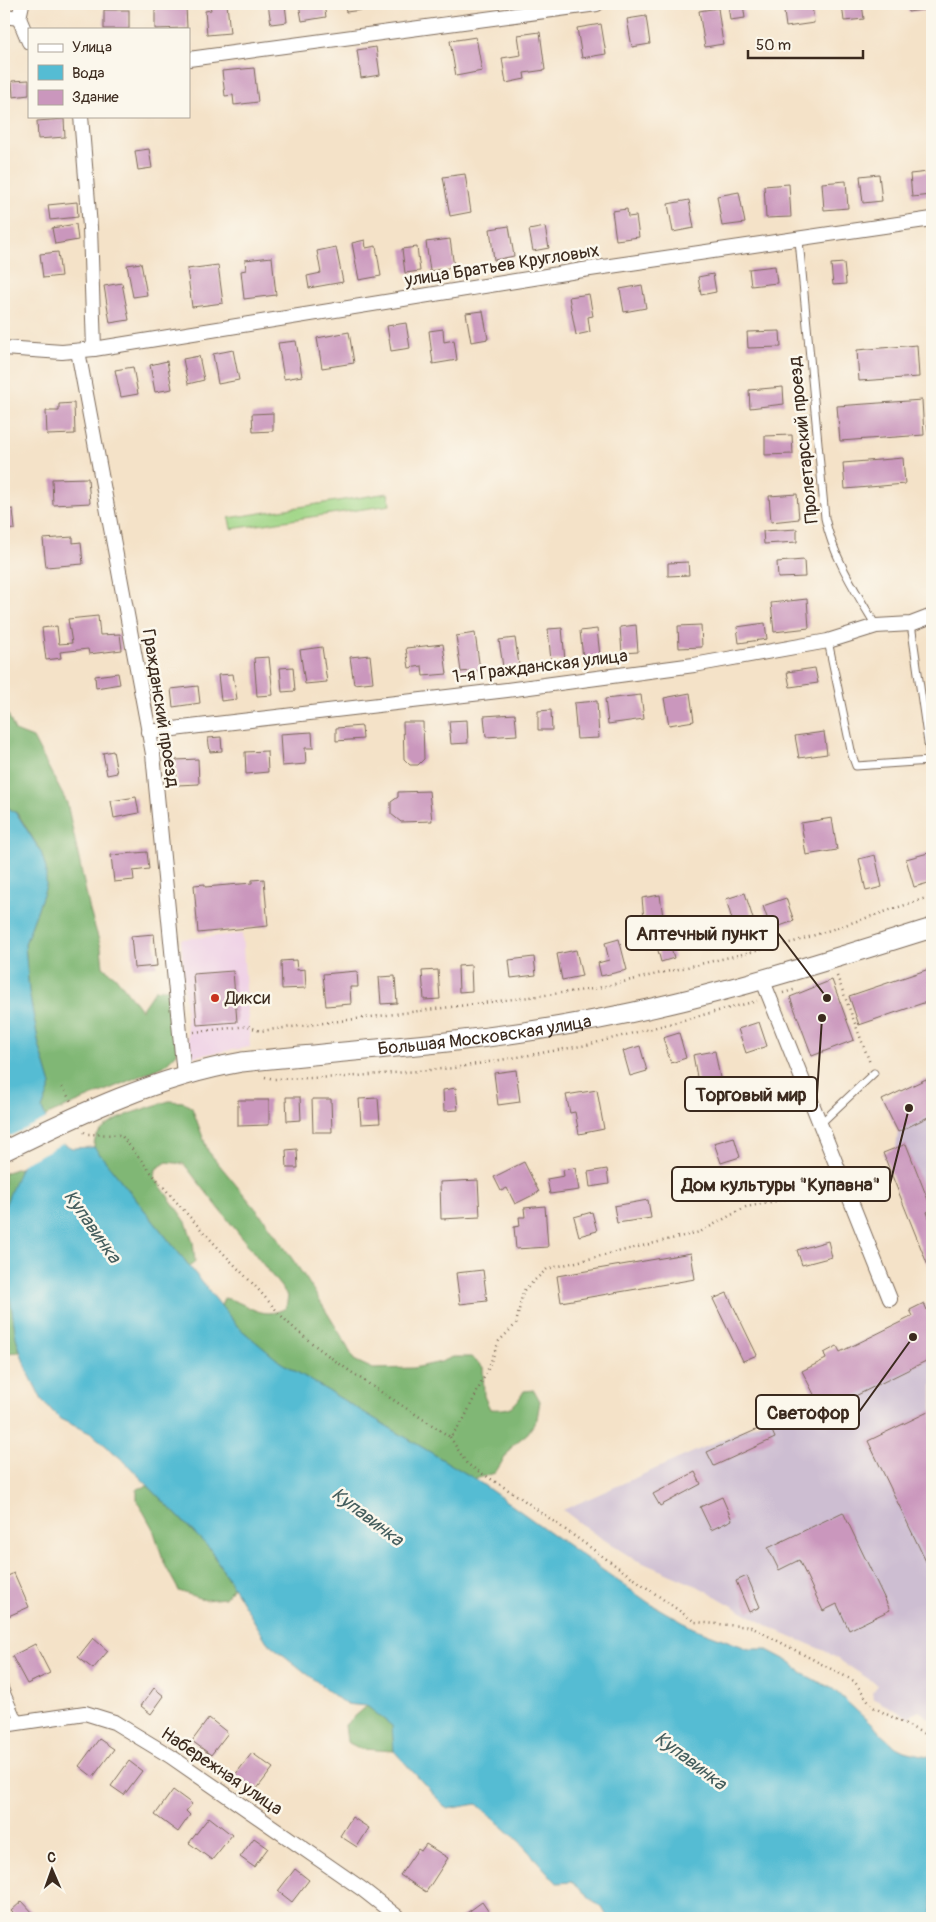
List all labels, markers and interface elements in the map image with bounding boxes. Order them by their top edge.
legend [28,28,190,118]
scale bar [748,28,864,60]
text: 50 m [756,36,791,55]
text: Улица [72,38,112,57]
text: Вода [72,64,105,83]
text: Здание [72,88,119,107]
street label: улица Братьев Кругловых [402,239,601,292]
street label: Пролетарский проезд [783,355,824,525]
street label: Гражданский проезд [137,627,184,789]
street label: 1-я Гражданская улица [451,644,629,689]
callout: Аптечный пункт [626,916,778,950]
text: Аптечный пункт [636,922,768,946]
place label: Дикси [224,987,270,1010]
marker: Дикси [209,992,221,1004]
street label: Большая Московская улица [377,1010,593,1061]
callout: Торговый мир [685,1077,817,1111]
text: Торговый мир [694,1083,807,1107]
callout: Дом культуры "Купавна" [672,1167,890,1201]
text: Дом культуры "Купавна" [681,1173,880,1197]
water label: Купавинка [58,1186,127,1269]
callout: Светофор [756,1395,859,1429]
text: Светофор [767,1401,849,1425]
water label: Купавинка [327,1482,409,1552]
street label: Набережная улица [156,1722,287,1821]
water label: Купавинка [650,1726,732,1796]
north arrow [28,1844,78,1894]
text: С [47,1849,57,1866]

